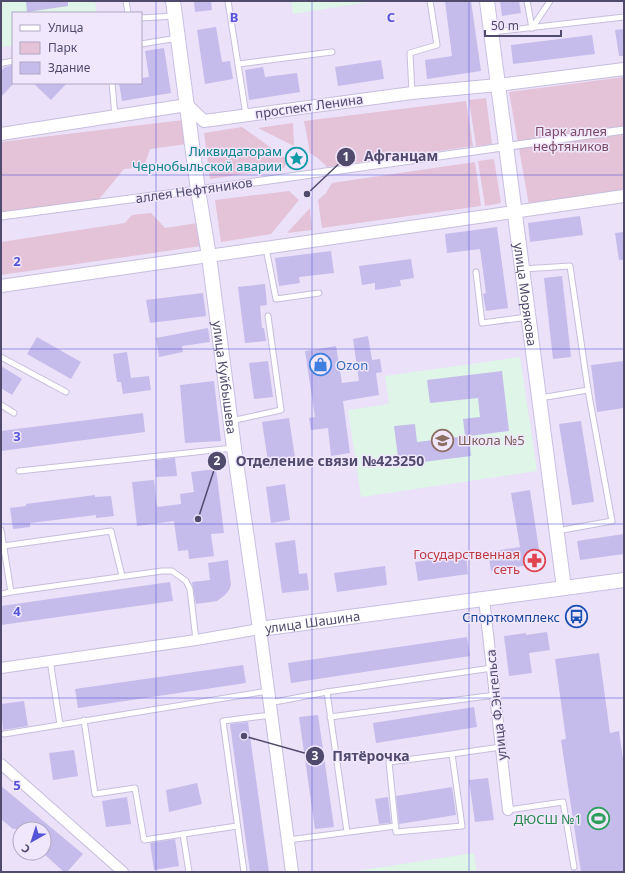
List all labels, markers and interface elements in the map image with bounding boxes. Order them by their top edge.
text: B [230,8,238,26]
text: C [387,8,395,26]
legend [12,12,142,84]
scale bar [485,12,561,38]
text: 50 m [491,17,519,34]
text: Улица [48,19,83,36]
text: Парк [48,39,78,56]
text: Здание [48,59,91,76]
street label: проспект Ленина [254,90,364,122]
park label: Парк аллея нефтяников [533,122,609,155]
place label: Ликвидаторам Чернобыльской аварии [132,142,282,175]
callout: Афганцам [336,144,446,170]
place icon: Ликвидаторам Чернобыльской аварии [284,145,310,171]
text: Афганцам [364,146,438,165]
text: 1 [343,148,349,165]
street label: аллея Нефтяников [134,173,254,207]
street label: улица Морякова [510,242,541,347]
text: 2 [13,252,21,270]
street label: улица Куйбышева [209,320,241,435]
shop icon: Ozon [308,352,334,378]
place label: Ozon [336,356,368,374]
text: 3 [13,427,21,445]
school or university icon: Школа №5 [429,427,455,453]
place label: Школа №5 [458,431,525,449]
callout: Отделение связи №423250 [207,448,432,474]
text: Отделение связи №423250 [236,451,424,470]
text: 2 [214,452,221,469]
place label: Государственная сеть [413,545,520,578]
pharmacy icon: Государственная сеть [522,548,548,574]
text: 4 [13,602,21,620]
bus stop icon: Спорткомплекс [563,604,589,630]
street label: улица Шашина [264,607,361,637]
place label: Спорткомплекс [462,608,560,626]
street label: улица Ф.Энгельса [481,649,511,761]
callout: Пятёрочка [305,743,418,769]
text: Пятёрочка [332,746,410,765]
text: 3 [312,747,319,764]
text: 5 [13,776,21,794]
sports icon: ДЮСШ №1 [585,806,611,832]
place label: ДЮСШ №1 [514,810,582,828]
north arrow [12,821,52,861]
text: С [18,841,33,857]

